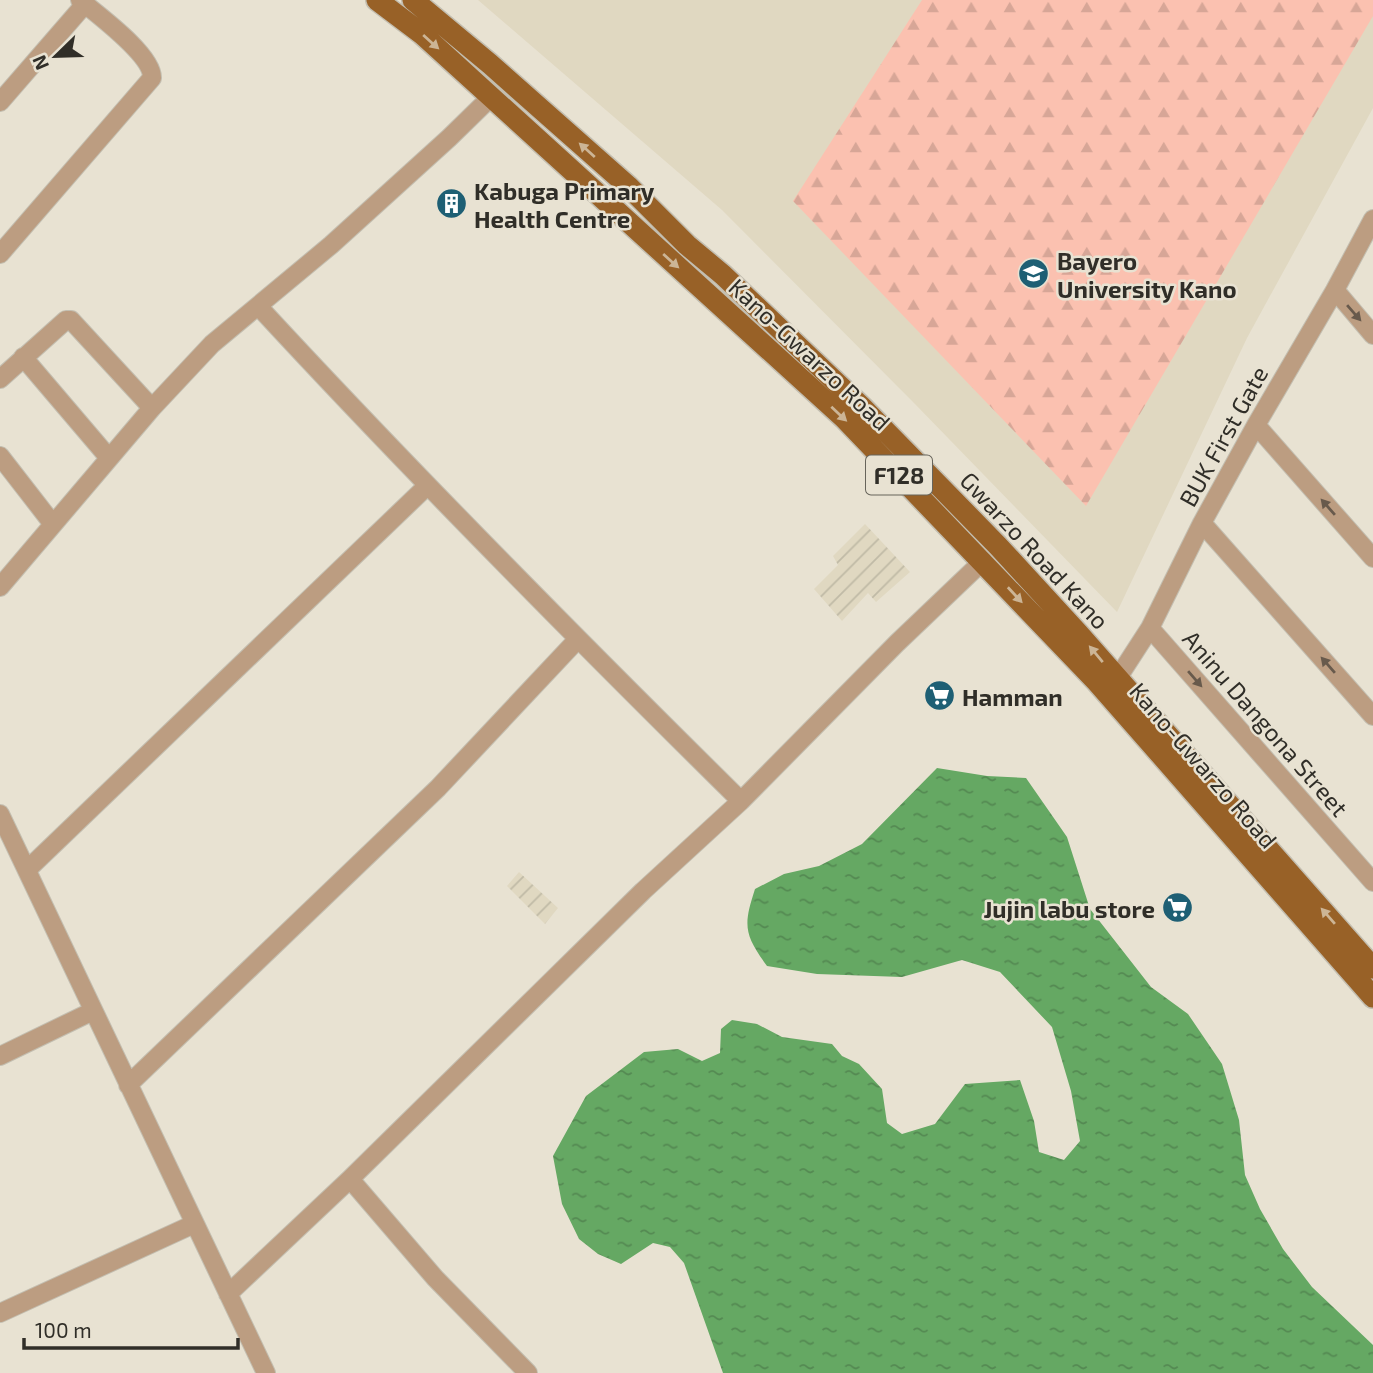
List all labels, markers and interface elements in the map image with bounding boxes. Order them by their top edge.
north arrow [21,21,91,91]
one-way arrow [422,34,439,49]
text: N [27,52,53,74]
one-way arrow [578,142,596,158]
place label: Kabuga Primary Health Centre [474,176,655,233]
building icon: Kabuga Primary Health Centre [434,187,468,221]
place label: Bayero University Kano [1057,246,1237,303]
one-way arrow [662,253,680,269]
school or university icon: Bayero University Kano [1017,257,1051,291]
street label: Kano-Gwarzo Road [723,272,897,436]
one-way arrow [1346,304,1361,321]
street label: BUK First Gate [1173,361,1273,511]
one-way arrow [831,406,848,423]
road number: F128 [866,456,932,495]
street label: Gwarzo Road Kano [955,465,1115,635]
one-way arrow [1321,498,1336,515]
one-way arrow [1006,586,1022,603]
street label: Aninu Dangona Street [1177,624,1355,822]
one-way arrow [1089,646,1104,663]
one-way arrow [1320,656,1336,674]
one-way arrow [1187,671,1202,688]
street label: Kano-Gwarzo Road [1124,676,1284,854]
supermarket icon: Hamman [922,679,956,713]
place label: Hamman [962,682,1063,711]
supermarket icon: Jujin labu store [1161,891,1195,925]
place label: Jujin labu store [983,894,1155,923]
one-way arrow [1321,908,1336,925]
scale bar [24,1306,238,1350]
text: 100 m [35,1317,92,1342]

